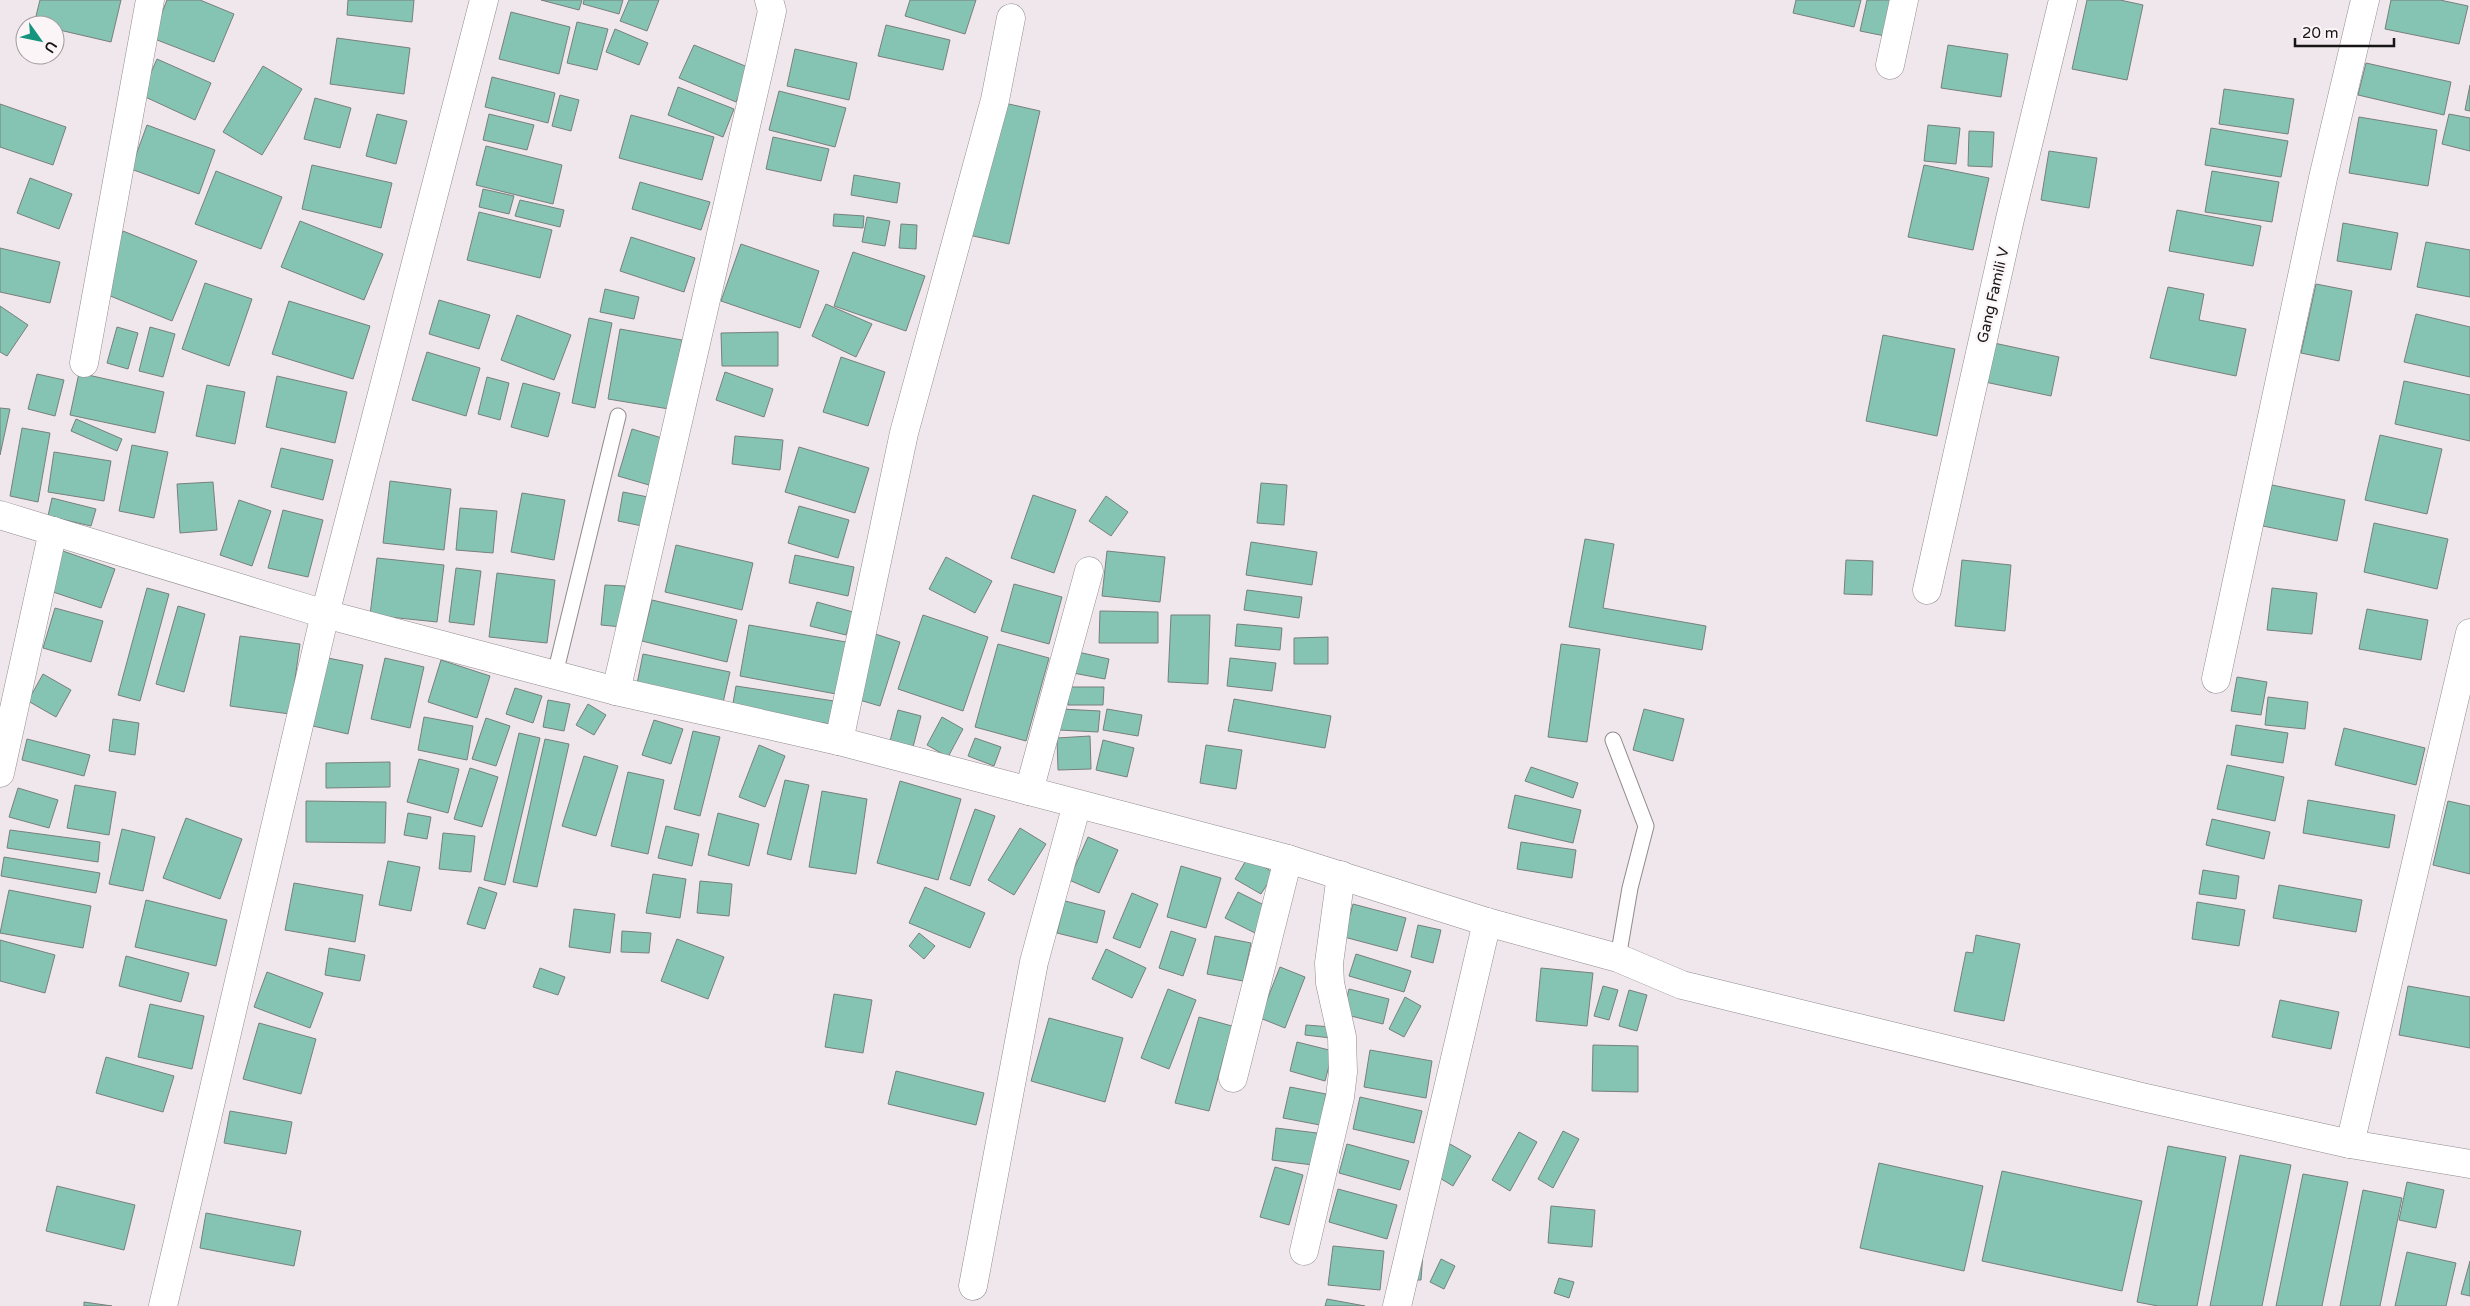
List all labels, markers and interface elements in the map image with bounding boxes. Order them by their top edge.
north arrow [15,15,65,65]
scale bar [2295,15,2394,47]
text: 20 m [2302,24,2339,42]
text: U [40,38,61,56]
street label: Gang Famili V [1973,245,2013,345]

